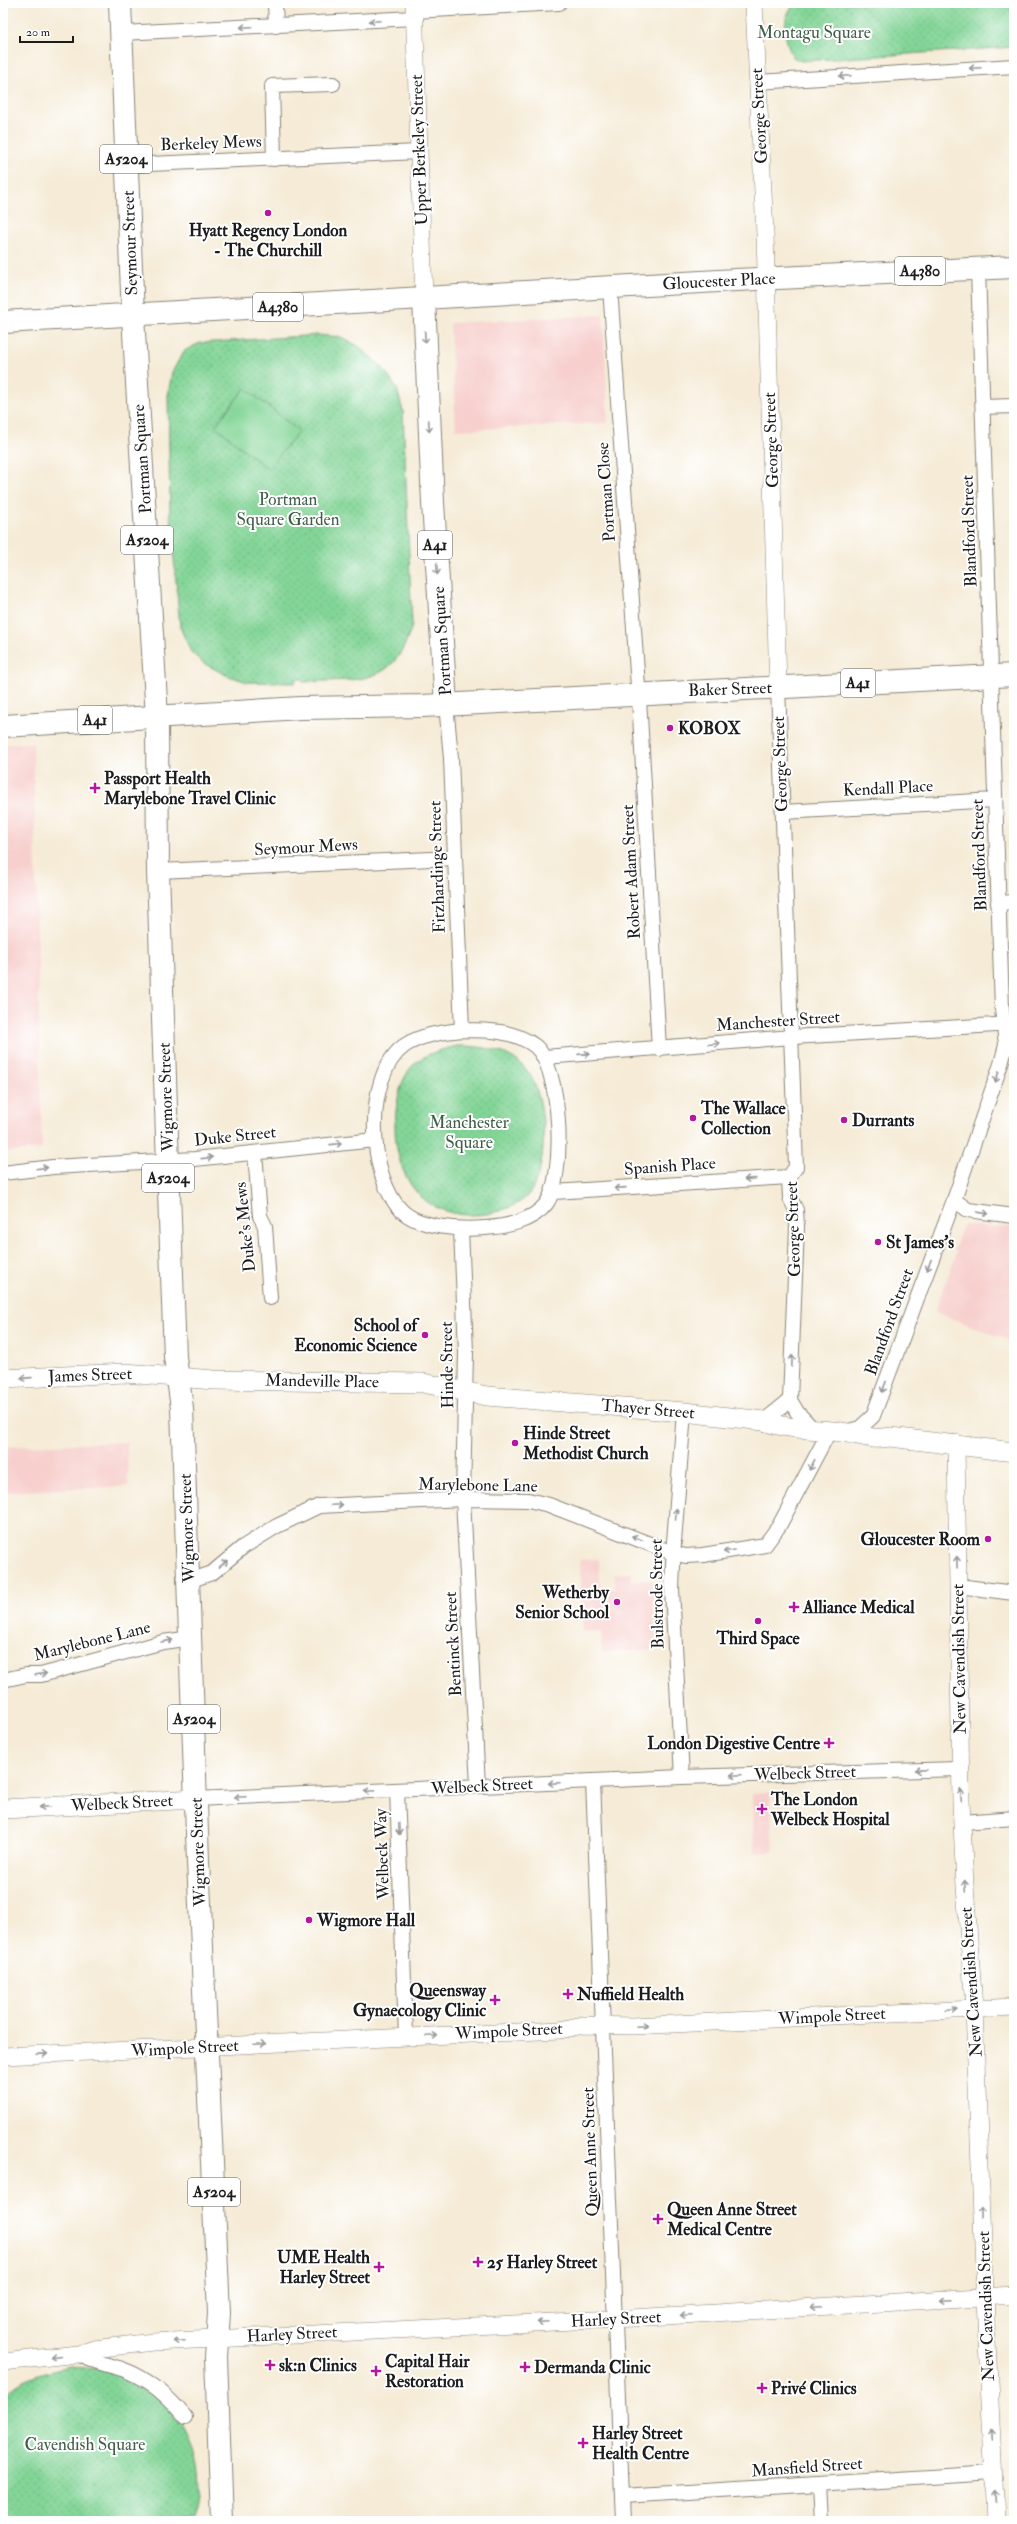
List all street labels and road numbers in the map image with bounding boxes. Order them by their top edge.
street label: George Street [746,67,772,164]
street label: Upper Berkeley Street [406,74,433,226]
street label: Berkeley Mews [160,131,262,156]
road number: A5204 [100,145,152,173]
street label: Seymour Street [118,190,143,296]
road number: A4380 [895,257,945,285]
street label: Gloucester Place [662,268,776,294]
road number: A4380 [253,293,303,321]
street label: George Street [759,391,783,488]
street label: Portman Square [128,404,156,514]
street label: Portman Close [592,441,620,543]
street label: Blandford Street [957,474,981,587]
road number: A5204 [121,526,173,554]
road number: A41 [418,531,452,559]
street label: Portman Square [428,586,456,696]
road number: A41 [841,669,875,697]
street label: Baker Street [688,677,773,701]
road number: A41 [78,706,112,734]
street label: George Street [768,715,792,812]
street label: Kendall Place [842,775,934,801]
street label: Blandford Street [967,798,991,911]
street label: Fitzhardinge Street [424,800,450,934]
street label: Robert Adam Street [617,804,645,940]
street label: Seymour Mews [254,834,359,861]
street label: Manchester Street [715,1006,841,1036]
street label: Wigmore Street [154,1041,178,1153]
street label: Duke Street [193,1121,277,1151]
street label: Spanish Place [623,1152,717,1181]
road number: A5204 [142,1164,194,1192]
street label: George Street [781,1180,805,1277]
street label: Duke's Mews [230,1181,260,1273]
street label: Blandford Street [860,1265,918,1378]
street label: Hinde Street [436,1321,458,1409]
street label: James Street [47,1363,133,1388]
street label: Mandeville Place [265,1370,379,1392]
street label: Thayer Street [600,1394,696,1425]
street label: Wigmore Street [175,1472,199,1584]
street label: Marylebone Lane [418,1473,538,1498]
street label: Bulstrode Street [646,1538,668,1649]
street label: New Cavendish Street [947,1583,971,1734]
street label: Bentinck Street [440,1590,466,1697]
street label: Marylebone Lane [31,1616,153,1667]
road number: A5204 [168,1705,220,1733]
street label: Welbeck Street [753,1761,857,1785]
street label: Welbeck Street [429,1773,534,1799]
street label: Welbeck Street [69,1790,174,1816]
street label: Wigmore Street [186,1796,210,1908]
street label: Welbeck Way [370,1807,395,1901]
street label: New Cavendish Street [955,1906,987,2058]
street label: Wimpole Street [777,2003,887,2030]
street label: Wimpole Street [454,2018,564,2045]
street label: Wimpole Street [130,2035,240,2062]
street label: Queen Anne Street [577,2086,603,2217]
road number: A5204 [188,2178,240,2206]
street label: New Cavendish Street [973,2230,999,2381]
street label: Harley Street [570,2306,662,2333]
street label: Harley Street [246,2321,338,2348]
street label: Mansfield Street [751,2453,864,2481]

